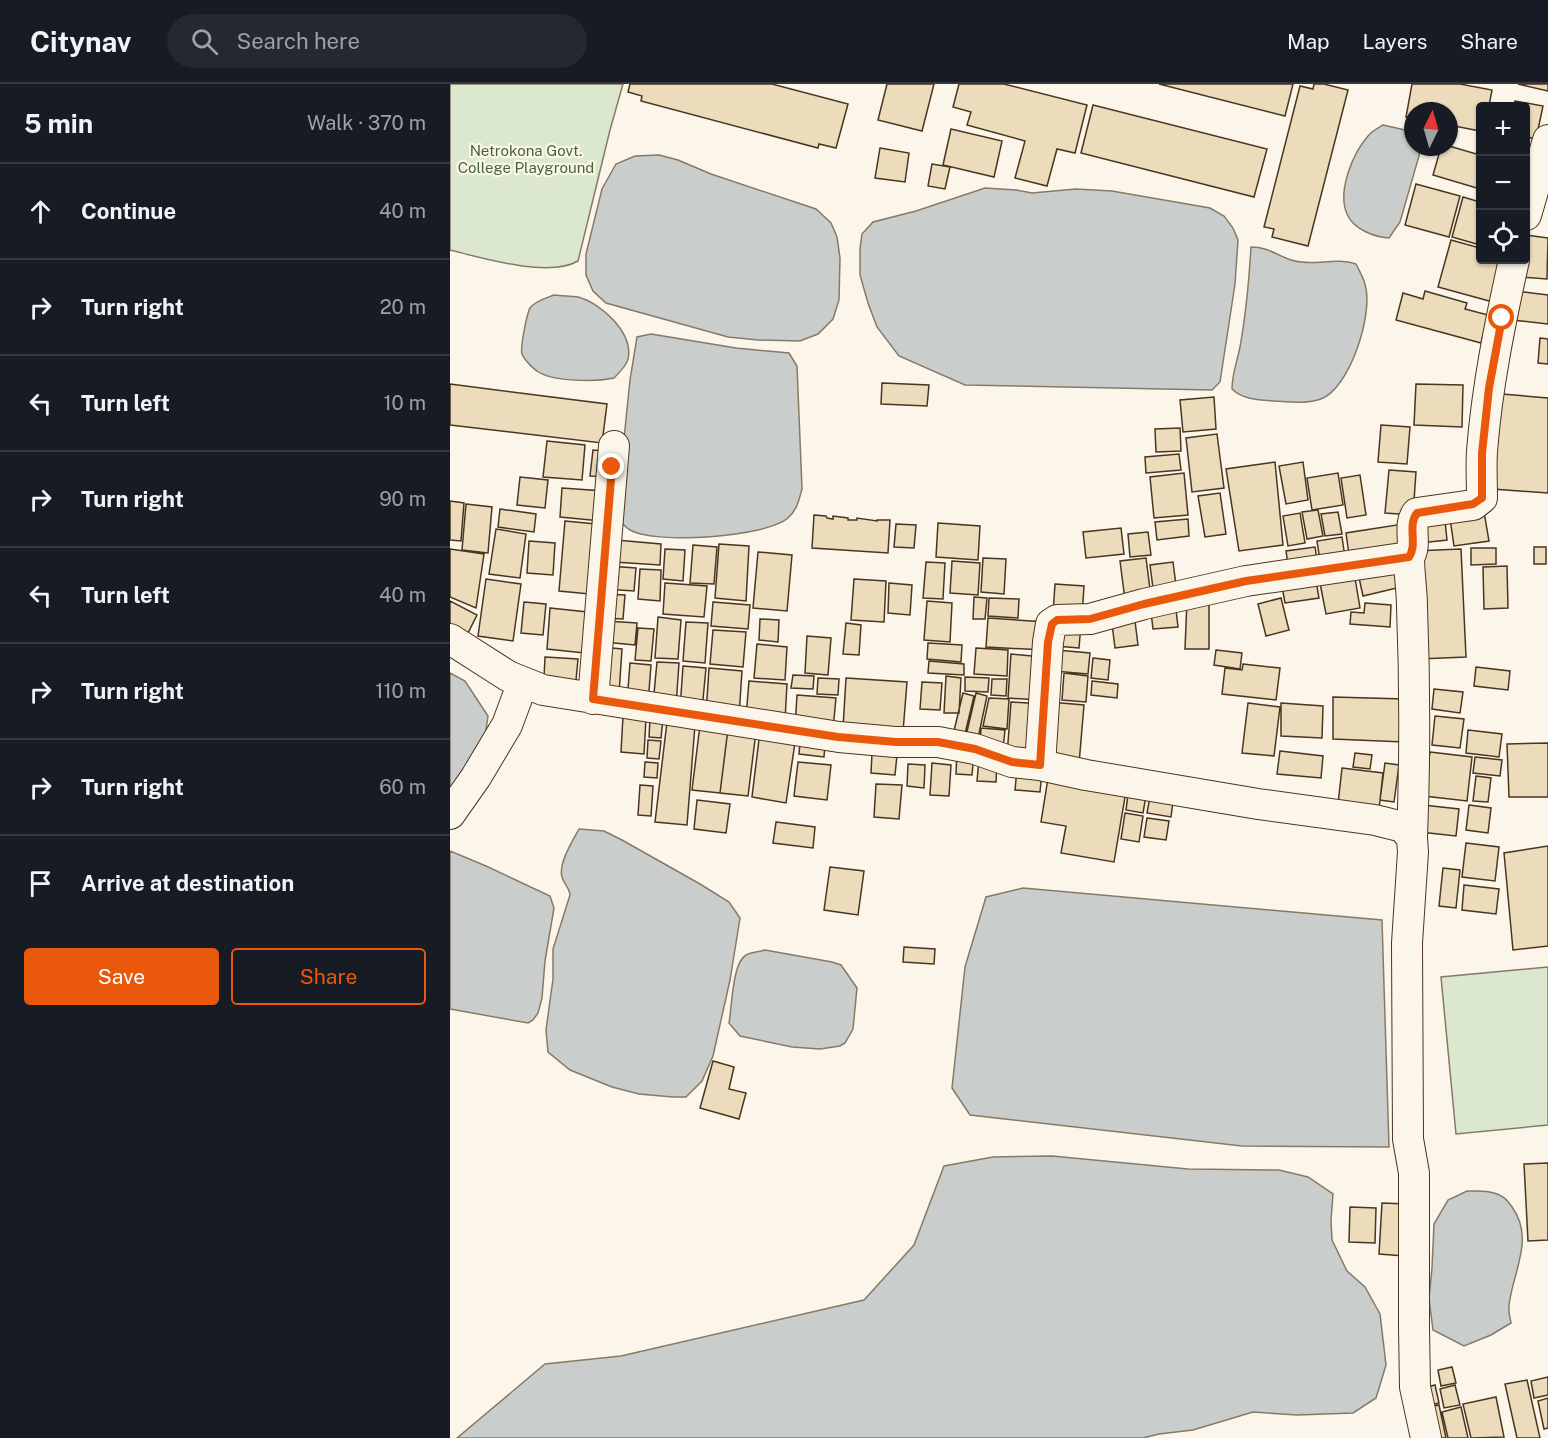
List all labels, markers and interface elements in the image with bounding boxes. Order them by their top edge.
search box [167,14,587,68]
text: Citynav [30,25,131,58]
icon: search [188,25,221,58]
text: Search here [236,28,360,54]
text: Map [1287,29,1330,54]
text: Layers [1363,29,1427,54]
text: Share [1460,29,1518,54]
north arrow [1404,102,1458,156]
map controls [1476,102,1530,264]
button: + [1476,102,1530,156]
text: 5 min [24,108,93,139]
text: Walk · 370 m [307,111,426,135]
park label: Netrokona Govt. College Playground [458,142,594,176]
button: − [1476,156,1530,210]
icon: ahead [24,195,57,228]
text: Continue [81,198,176,224]
text: 40 m [379,199,426,223]
button: locate [1476,210,1530,264]
icon: right [24,291,57,324]
text: Turn right [81,294,184,320]
text: 20 m [380,295,426,319]
route start [1488,304,1514,330]
icon: left [24,387,57,420]
text: Turn left [81,390,170,416]
text: 10 m [383,391,426,415]
route end [598,453,624,479]
icon: right [24,483,57,516]
text: Turn right [81,486,184,512]
text: 90 m [379,487,426,511]
icon: left [24,579,57,612]
text: Turn left [81,582,170,608]
text: 40 m [379,583,426,607]
icon: right [24,675,57,708]
text: Turn right [81,678,184,704]
text: 110 m [375,679,426,703]
icon: right [24,771,57,804]
text: Turn right [81,774,184,800]
text: 60 m [379,775,426,799]
icon: arrive [24,867,57,900]
text: Arrive at destination [81,870,294,896]
button: Save [24,948,219,1005]
button: Share [231,948,426,1005]

